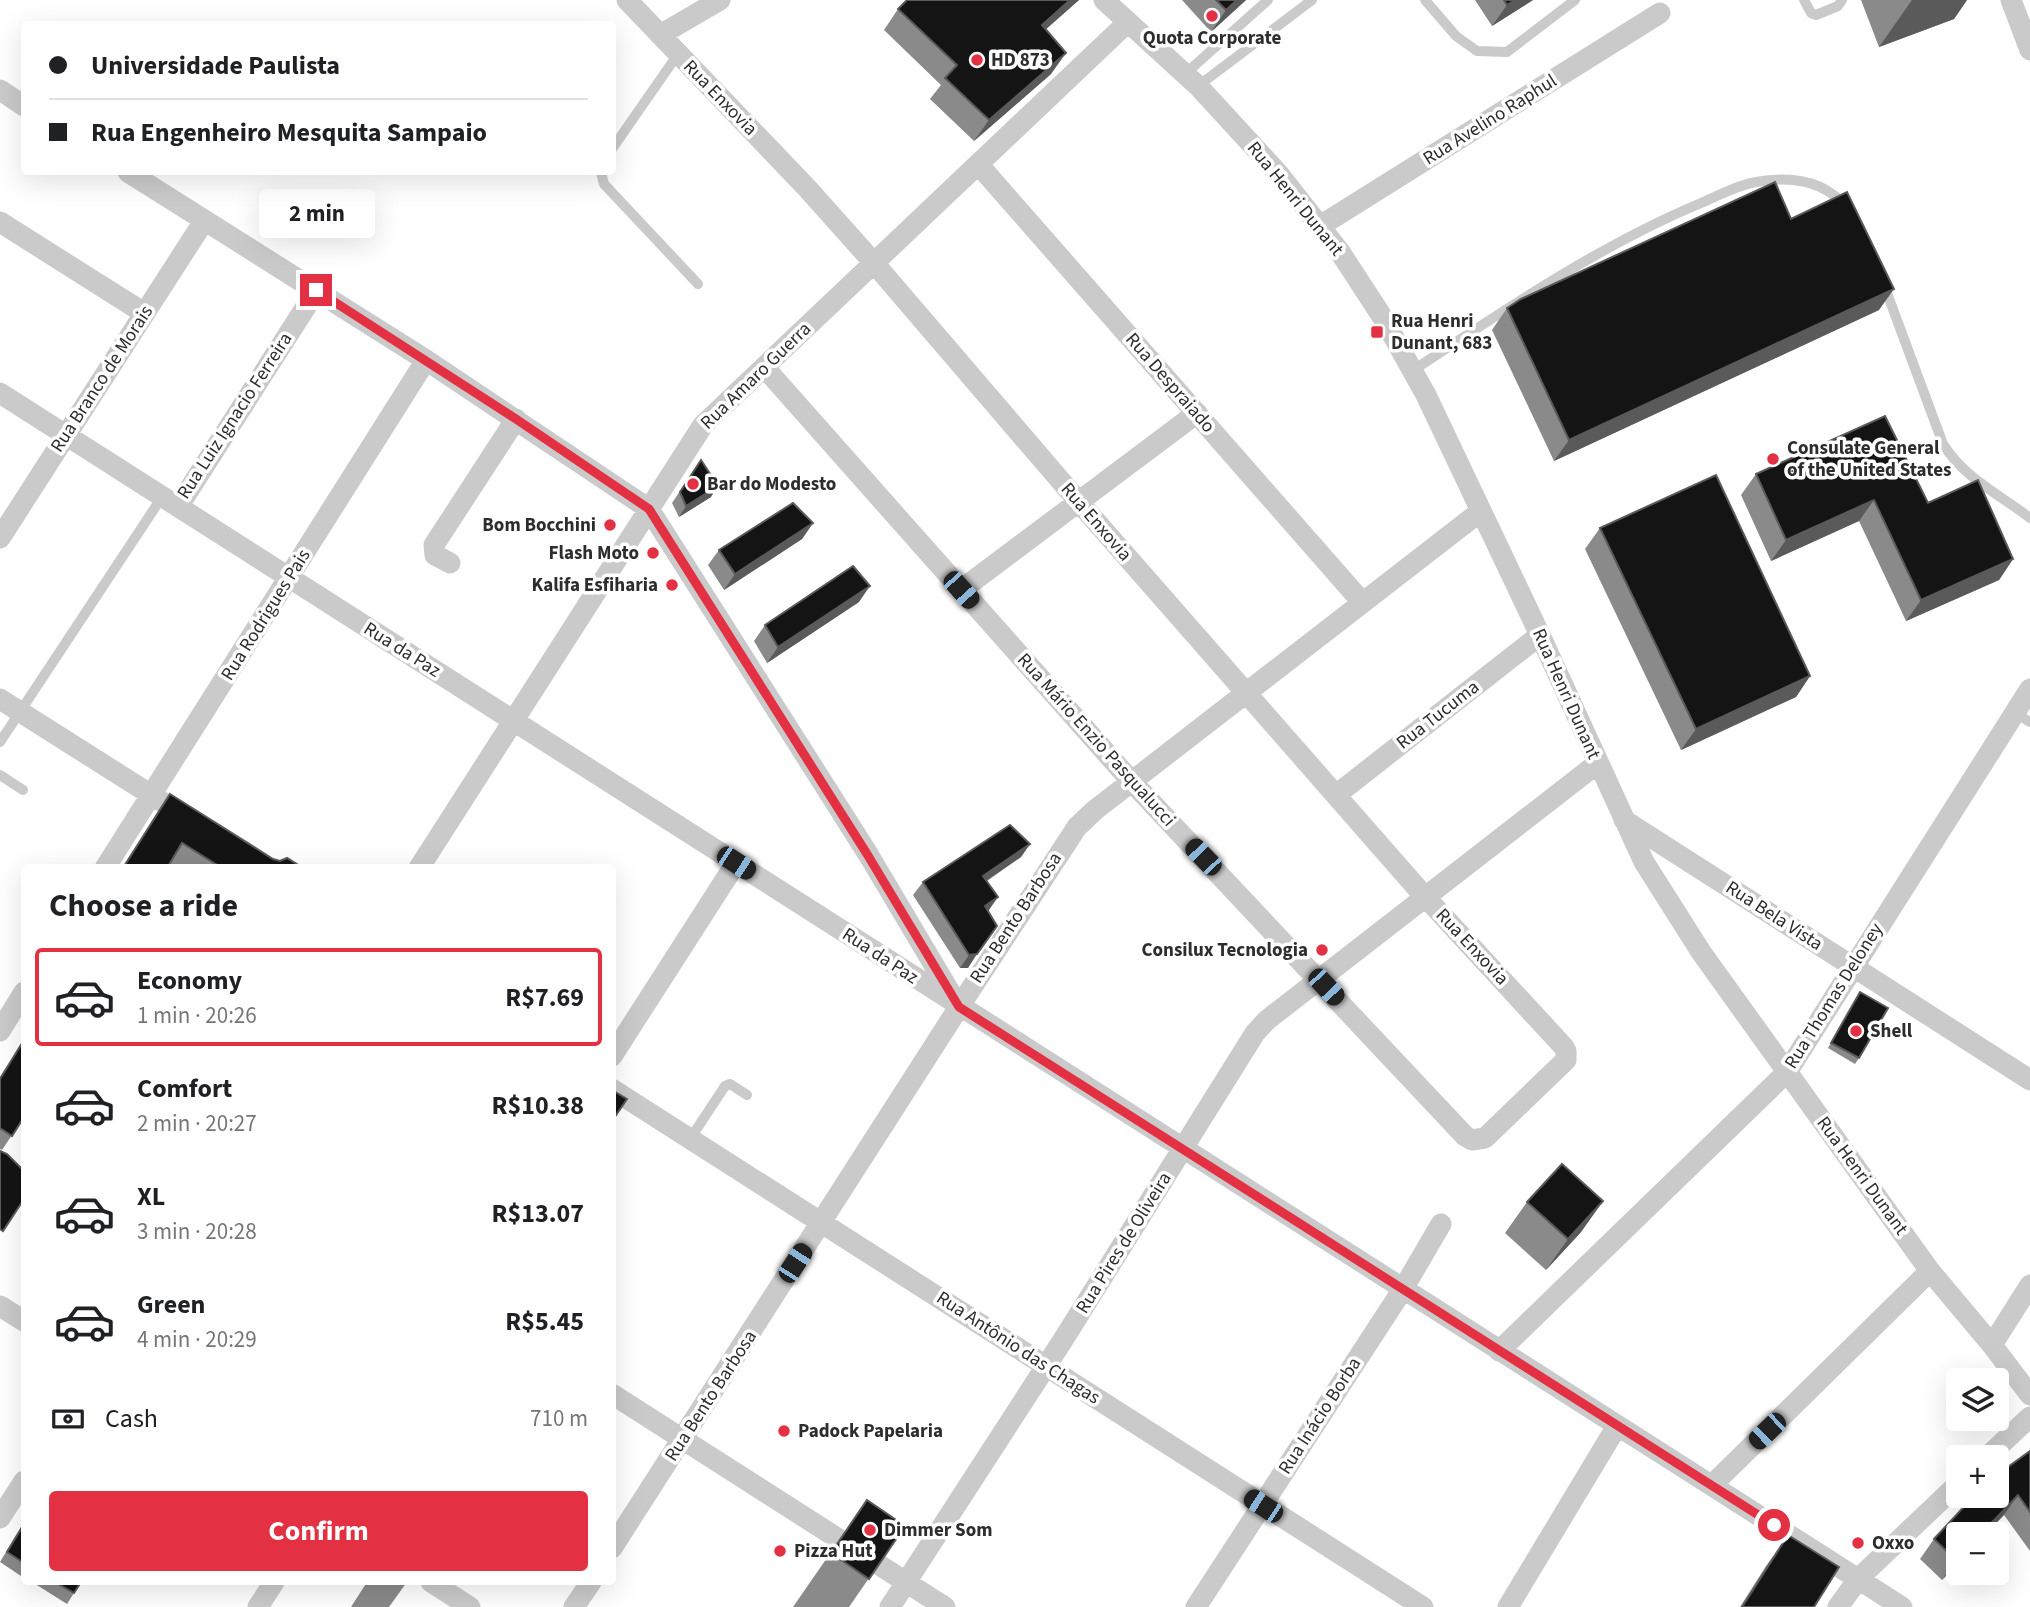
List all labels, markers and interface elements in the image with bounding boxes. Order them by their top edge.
marker: Quota Corporate [1204,8,1220,24]
place label: Quota Corporate [1143,25,1281,52]
text: Universidade Paulista [91,47,340,84]
place label: HD 873 [991,47,1050,74]
marker: HD 873 [969,52,985,68]
street label: Rua Enxovia [677,54,763,142]
street label: Rua Avelino Raphul [1418,68,1562,172]
text: Rua Engenheiro Mesquita Sampaio [91,114,487,151]
street label: Rua Henri Dunant [1240,136,1350,263]
callout: 2 min [258,188,374,238]
text: 2 min [289,197,345,230]
route end [300,274,332,306]
street label: Rua Branco de Morais [44,300,160,458]
place label: Rua Henri Dunant, 683 [1391,308,1492,357]
street label: Rua Amaro Guerra [695,316,817,436]
marker: Rua Henri Dunant, 683 [1369,324,1385,340]
street label: Rua Luiz Ignacio Ferreira [171,327,299,505]
street label: Rua Despraiado [1119,327,1221,439]
place label: Consulate General of the United States [1787,435,1951,484]
marker: Consulate General of the United States [1765,451,1781,467]
place label: Bar do Modesto [707,471,836,498]
marker: Bar do Modesto [685,476,701,492]
street label: Rua Enxovia [1054,477,1138,567]
place label: Bom Bocchini [482,512,596,539]
marker: Bom Bocchini [602,517,618,533]
place label: Flash Moto [549,540,639,567]
street label: Rua Rodrigues Pais [215,544,317,686]
marker: Flash Moto [645,545,661,561]
car [940,567,983,613]
place label: Kalifa Esfiharia [531,572,658,599]
marker: Kalifa Esfiharia [664,577,680,593]
street label: Rua da Paz [358,616,446,684]
street label: Rua Henri Dunant [1525,624,1607,764]
street label: Rua Mário Enzio Pasqualucci [1011,647,1181,833]
street label: Rua Tucuma [1391,674,1485,756]
car [1181,835,1226,879]
car [713,843,760,883]
street label: Rua Bento Barbosa [963,847,1069,989]
street label: Rua Bela Vista [1720,874,1828,958]
text: Choose a ride [49,883,238,929]
street label: Rua Enxovia [1429,903,1515,991]
street label: Rua Thomas Deloney [1778,918,1890,1074]
street label: Rua da Paz [837,921,923,991]
place label: Consilux Tecnologia [1141,937,1308,964]
marker: Consilux Tecnologia [1314,942,1330,958]
text: Economy [137,962,242,999]
car [1304,964,1349,1010]
icon: car [53,966,116,1029]
text: R$7.69 [505,979,584,1016]
text: 1 min · 20:26 [137,999,257,1032]
place label: Shell [1870,1018,1913,1045]
marker: Shell [1848,1023,1864,1039]
text: Comfort [137,1070,232,1107]
icon: car [53,1074,116,1137]
text: R$10.38 [492,1087,584,1124]
text: 2 min · 20:27 [137,1107,257,1140]
street label: Rua Henri Dunant [1810,1111,1915,1241]
street label: Rua Pires de Oliveira [1070,1167,1178,1319]
text: XL [137,1178,165,1215]
icon: car [53,1182,116,1245]
text: R$13.07 [492,1195,584,1232]
text: 3 min · 20:28 [137,1215,257,1248]
car [775,1240,816,1286]
street label: Rua Antônio das Chagas [931,1285,1105,1411]
text: Green [137,1286,205,1323]
icon: car [53,1290,116,1353]
text: R$5.45 [505,1303,584,1340]
text: 4 min · 20:29 [137,1323,257,1356]
street label: Rua Bento Barbosa [658,1325,764,1467]
street label: Rua Inácio Borba [1272,1352,1368,1480]
map controls [1946,1368,2009,1585]
button: layers [1946,1368,2009,1431]
icon: cash [49,1400,87,1438]
text: Cash [105,1400,158,1437]
text: 710 m [530,1402,588,1435]
car [1745,1409,1790,1453]
place label: Padock Papelaria [798,1418,943,1445]
marker: Padock Papelaria [776,1423,792,1439]
button: + [1946,1445,2009,1508]
car [1240,1486,1287,1526]
button: Confirm [49,1491,588,1571]
route start [1758,1509,1790,1541]
place label: Dimmer Som [884,1517,992,1544]
marker: Dimmer Som [862,1522,878,1538]
button: − [1946,1522,2009,1585]
place label: Oxxo [1872,1530,1914,1557]
marker: Oxxo [1850,1535,1866,1551]
place label: Pizza Hut [794,1538,872,1565]
marker: Pizza Hut [772,1543,788,1559]

